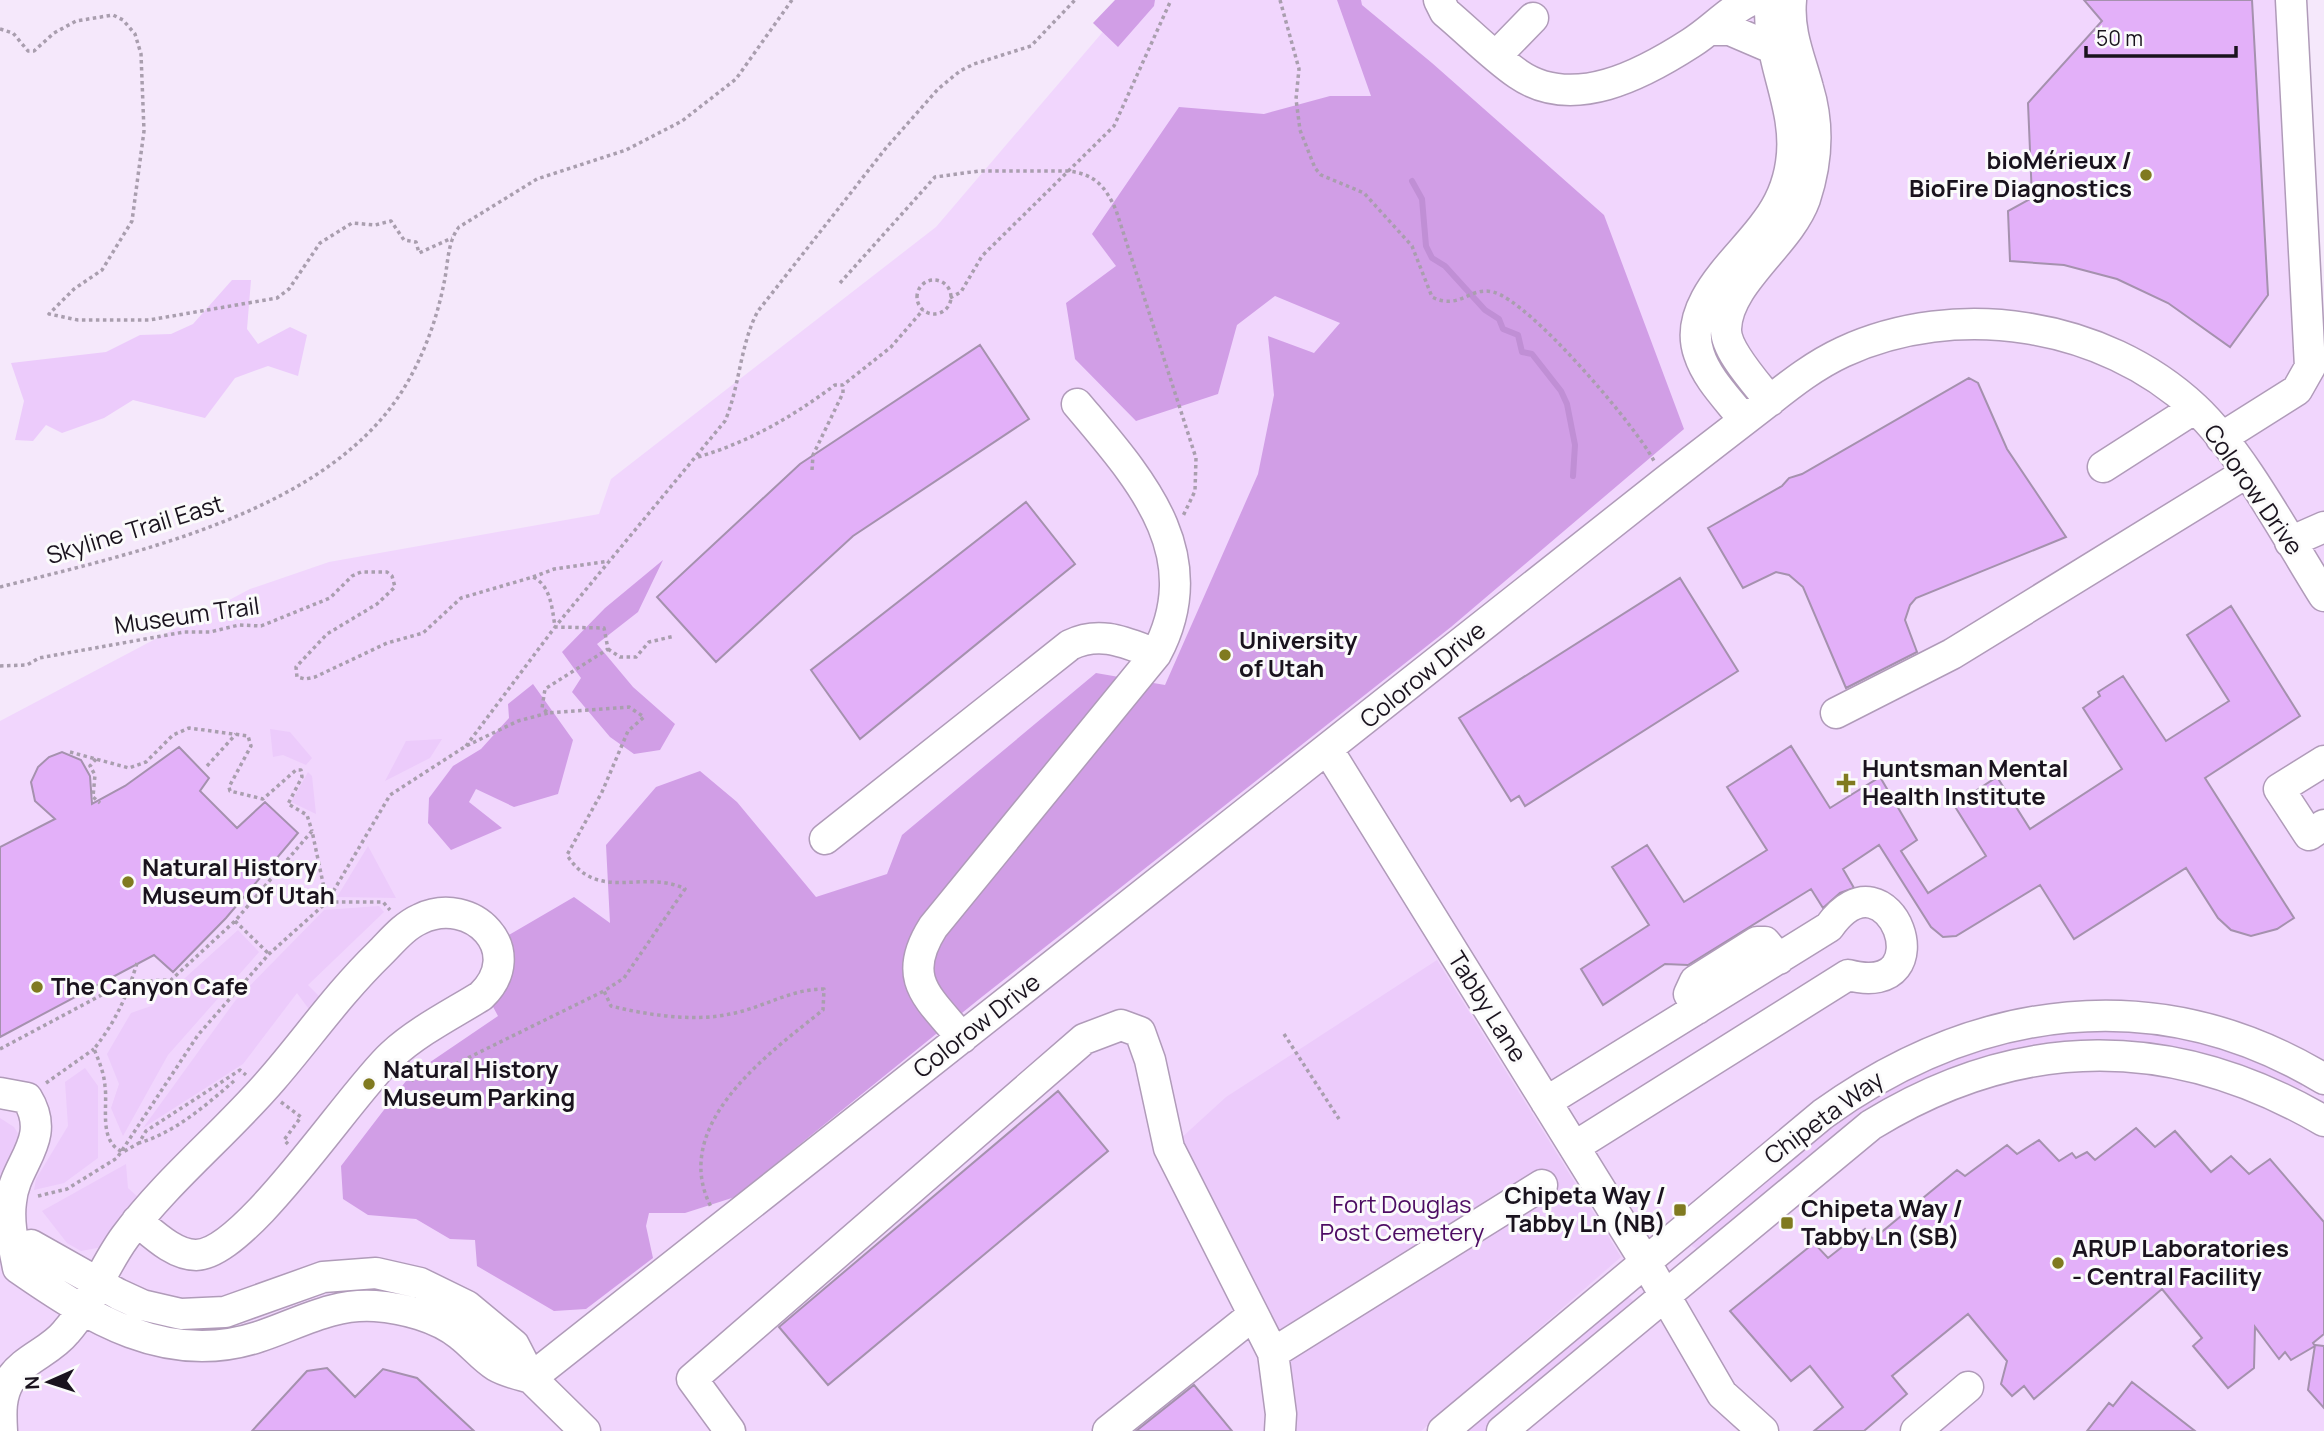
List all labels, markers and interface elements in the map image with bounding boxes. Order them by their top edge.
scale bar [2086,14,2236,58]
text: 50 m [2096,24,2143,52]
place label: bioMérieux / BioFire Diagnostics [1909,143,2132,204]
marker: bioMérieux / BioFire Diagnostics [2138,167,2154,183]
street label: Colorow Drive [2197,417,2312,561]
street label: Skyline Trail East [42,486,227,571]
street label: Museum Trail [112,588,262,641]
street label: Colorow Drive [1352,613,1492,735]
place label: University of Utah [1239,623,1358,684]
marker: University of Utah [1217,647,1233,663]
place label: Huntsman Mental Health Institute [1862,751,2069,812]
marker: Huntsman Mental Health Institute [1836,773,1856,793]
place label: Natural History Museum Of Utah [142,850,335,911]
marker: Natural History Museum Of Utah [120,874,136,890]
street label: Tabby Lane [1441,944,1535,1068]
street label: Colorow Drive [906,965,1046,1085]
place label: The Canyon Cafe [51,969,248,1002]
marker: The Canyon Cafe [29,979,45,995]
place label: Natural History Museum Parking [383,1052,575,1113]
street label: Chipeta Way [1757,1062,1890,1171]
marker: Natural History Museum Parking [361,1076,377,1092]
place label: Chipeta Way / Tabby Ln (NB) [1504,1178,1666,1239]
park label: Fort Douglas Post Cemetery [1320,1187,1485,1248]
place label: Chipeta Way / Tabby Ln (SB) [1801,1191,1963,1252]
marker: Chipeta Way / Tabby Ln (NB) [1672,1202,1688,1218]
marker: Chipeta Way / Tabby Ln (SB) [1779,1215,1795,1231]
place label: ARUP Laboratories - Central Facility [2072,1231,2289,1292]
marker: ARUP Laboratories - Central Facility [2050,1255,2066,1271]
north arrow [14,1347,84,1417]
text: N [19,1375,45,1390]

